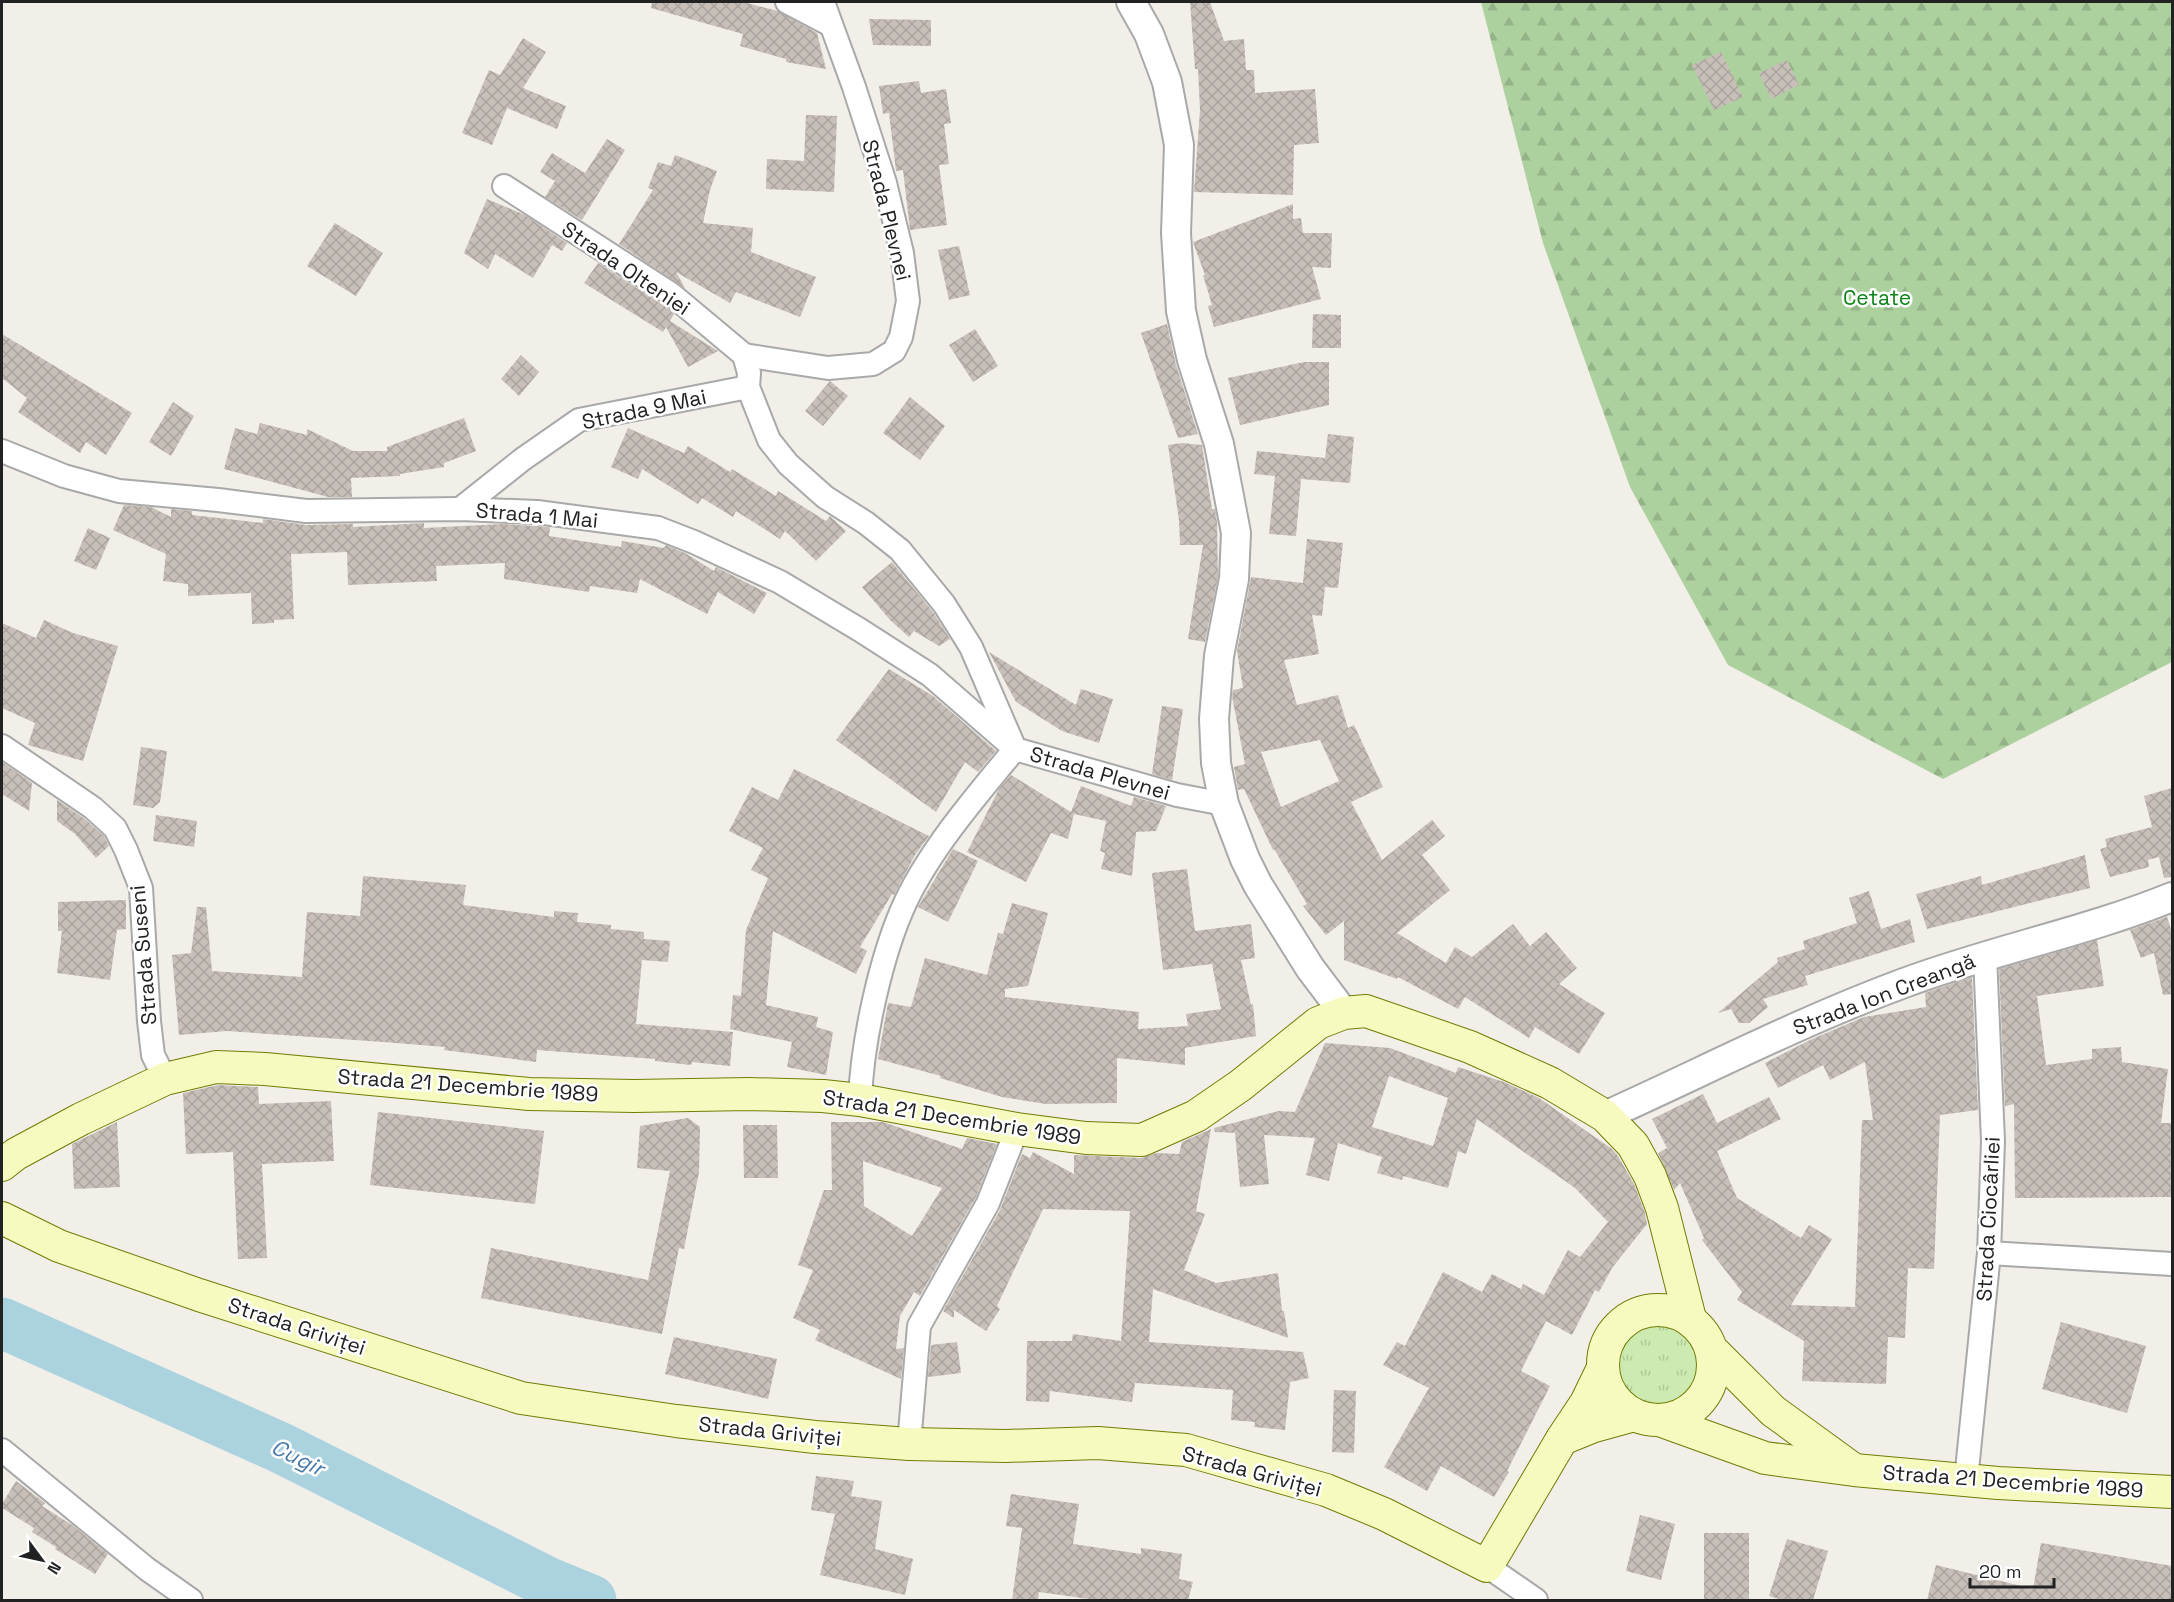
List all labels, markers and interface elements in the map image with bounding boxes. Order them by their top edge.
street label: Strada Plevnei [856,137,918,283]
street label: Strada Olteniei [557,215,695,321]
park label: Cetate [1843,284,1911,311]
street label: Strada 9 Mai [579,383,709,435]
street label: Strada 1 Mai [475,496,599,534]
street label: Strada Plevnei [1027,740,1173,806]
street label: Strada Suseni [123,884,163,1026]
street label: Strada Ion Creangă [1789,947,1979,1041]
street label: Strada 21 Decembrie 1989 [337,1062,599,1108]
street label: Strada 21 Decembrie 1989 [821,1083,1083,1151]
street label: Strada Ciocârliei [1970,1136,2006,1302]
street label: Strada Griviței [225,1291,369,1361]
street label: Strada Griviței [697,1410,843,1452]
water label: Cugir [267,1432,331,1483]
street label: Strada Griviței [1179,1439,1325,1503]
street label: Strada 21 Decembrie 1989 [1882,1458,2144,1504]
north arrow [12,1530,72,1590]
scale bar [1970,1551,2054,1589]
text: N [42,1558,66,1578]
text: 20 m [1979,1560,2022,1583]

